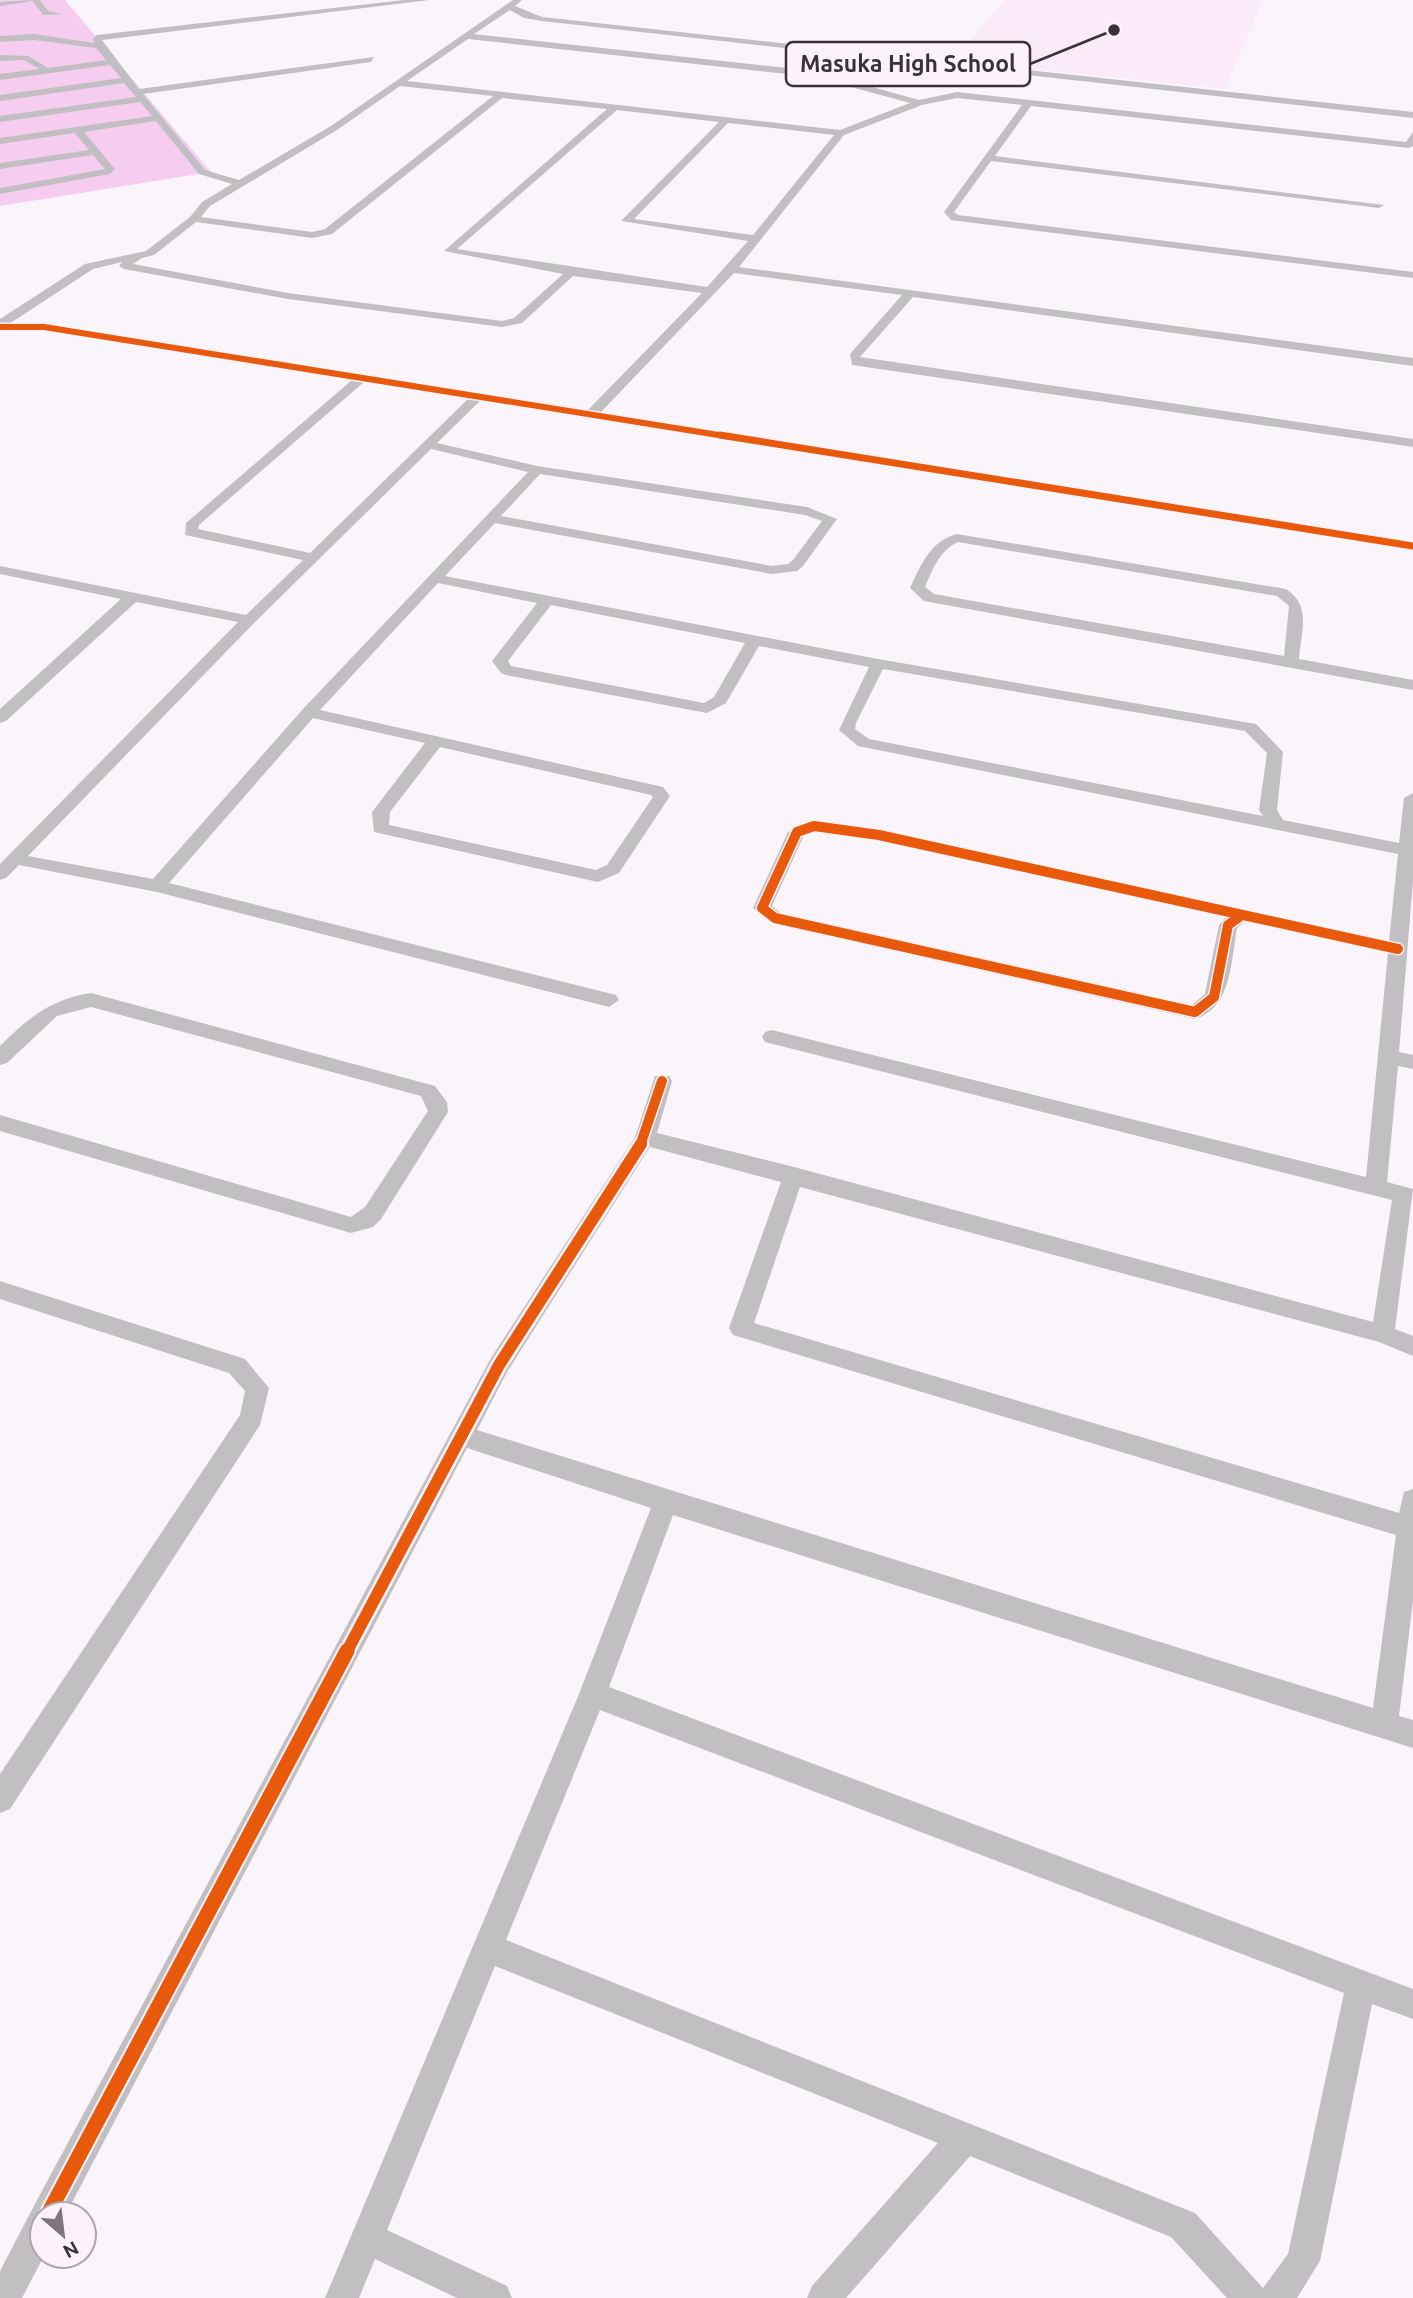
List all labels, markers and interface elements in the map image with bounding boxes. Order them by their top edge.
callout: Masuka High School [786,42,1030,86]
text: Masuka High School [800,51,1016,76]
north arrow [28,2200,98,2270]
text: N [60,2237,82,2263]

